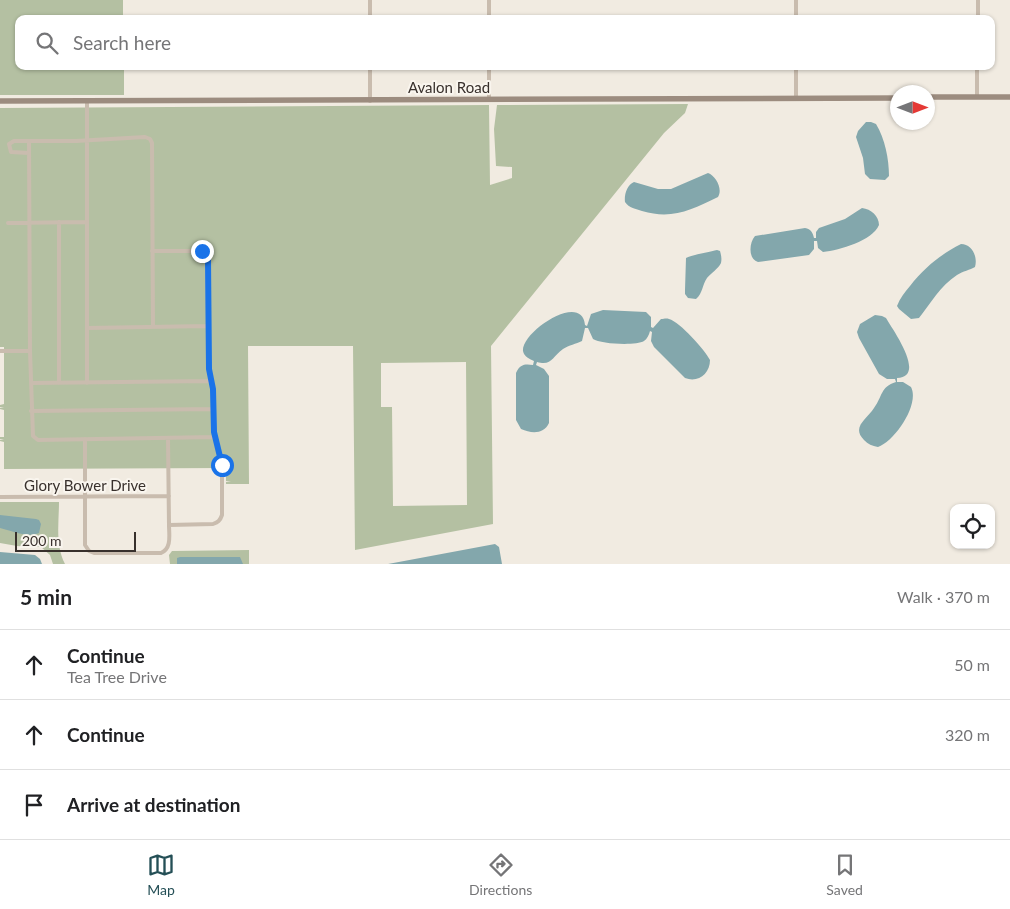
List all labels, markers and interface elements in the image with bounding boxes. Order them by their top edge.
search box [15,15,995,70]
icon: search [33,29,61,57]
text: Search here [73,31,171,54]
street label: Avalon Road [408,78,490,96]
north arrow [890,85,935,130]
route end [191,240,214,263]
route start [211,454,234,477]
street label: Glory Bower Drive [24,476,146,494]
map controls [950,504,995,549]
button: locate [950,504,995,549]
scale bar [15,529,136,552]
text: 200 m [22,532,61,549]
text: 5 min [20,584,72,609]
text: Walk · 370 m [897,587,990,606]
text: Continue [67,644,145,667]
icon: ahead [20,651,48,679]
text: 50 m [954,655,990,674]
text: Tea Tree Drive [67,667,167,686]
icon: ahead [20,721,48,749]
text: Continue [67,723,145,746]
text: 320 m [945,725,990,744]
icon: arrive [20,791,48,819]
text: Arrive at destination [67,793,240,816]
tab: Map [147,851,175,898]
tab: Directions [469,851,532,898]
tab: Saved [826,851,863,898]

